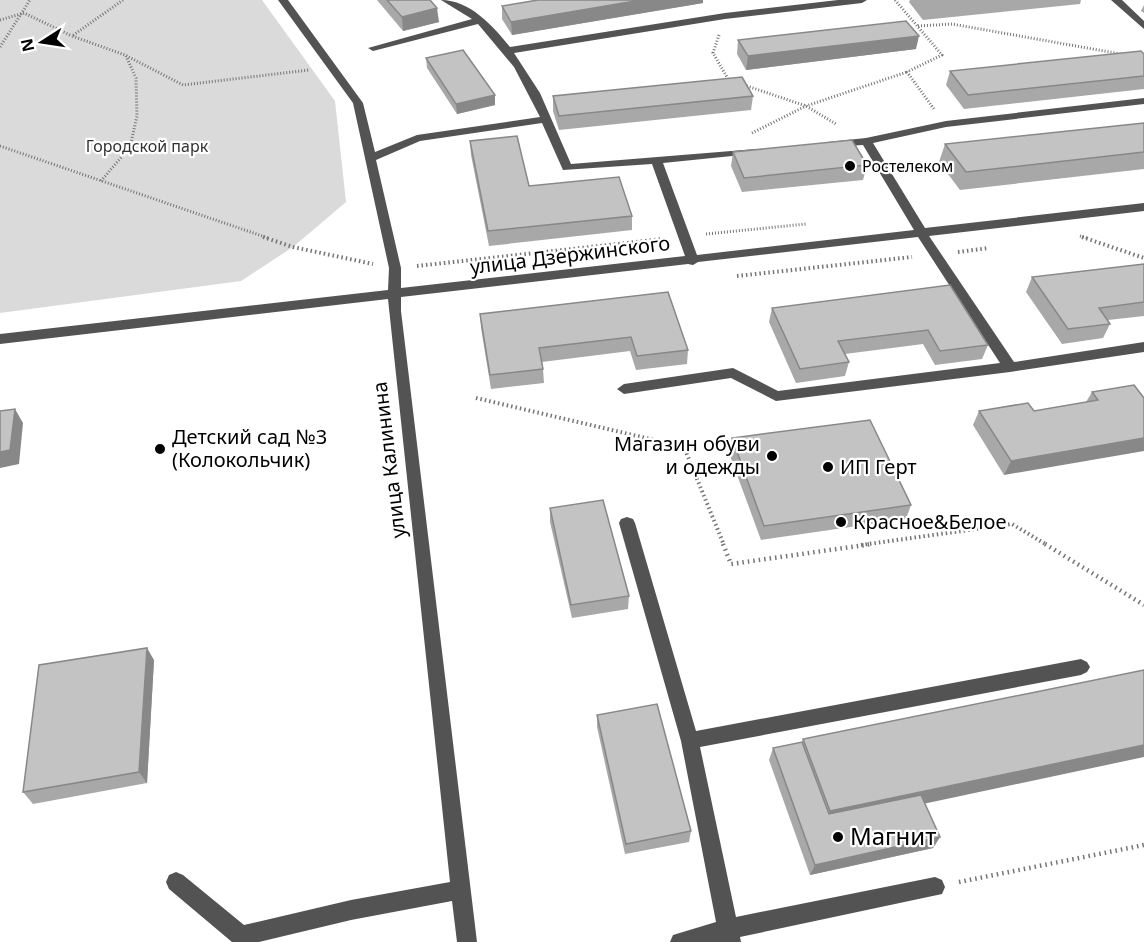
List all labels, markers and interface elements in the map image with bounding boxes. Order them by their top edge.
north arrow [12,12,72,72]
text: N [15,36,39,54]
park label: Городской парк [86,135,209,157]
place label: Ростелеком [862,155,953,177]
marker: Ростелеком [843,159,857,173]
street label: улица Дзержинского [468,229,671,280]
street label: улица Калинина [366,380,412,540]
place label: Детский сад №3 (Колокольчик) [172,423,327,473]
place label: Магазин обуви и одежды [614,430,760,480]
marker: Детский сад №3 (Колокольчик) [153,442,167,456]
marker: Магазин обуви и одежды [765,449,779,463]
place label: ИП Герт [840,453,917,480]
marker: ИП Герт [821,460,835,474]
place label: Красное&Белое [853,508,1006,535]
marker: Красное&Белое [834,515,848,529]
place label: Магнит [850,819,936,852]
marker: Магнит [831,830,845,844]

